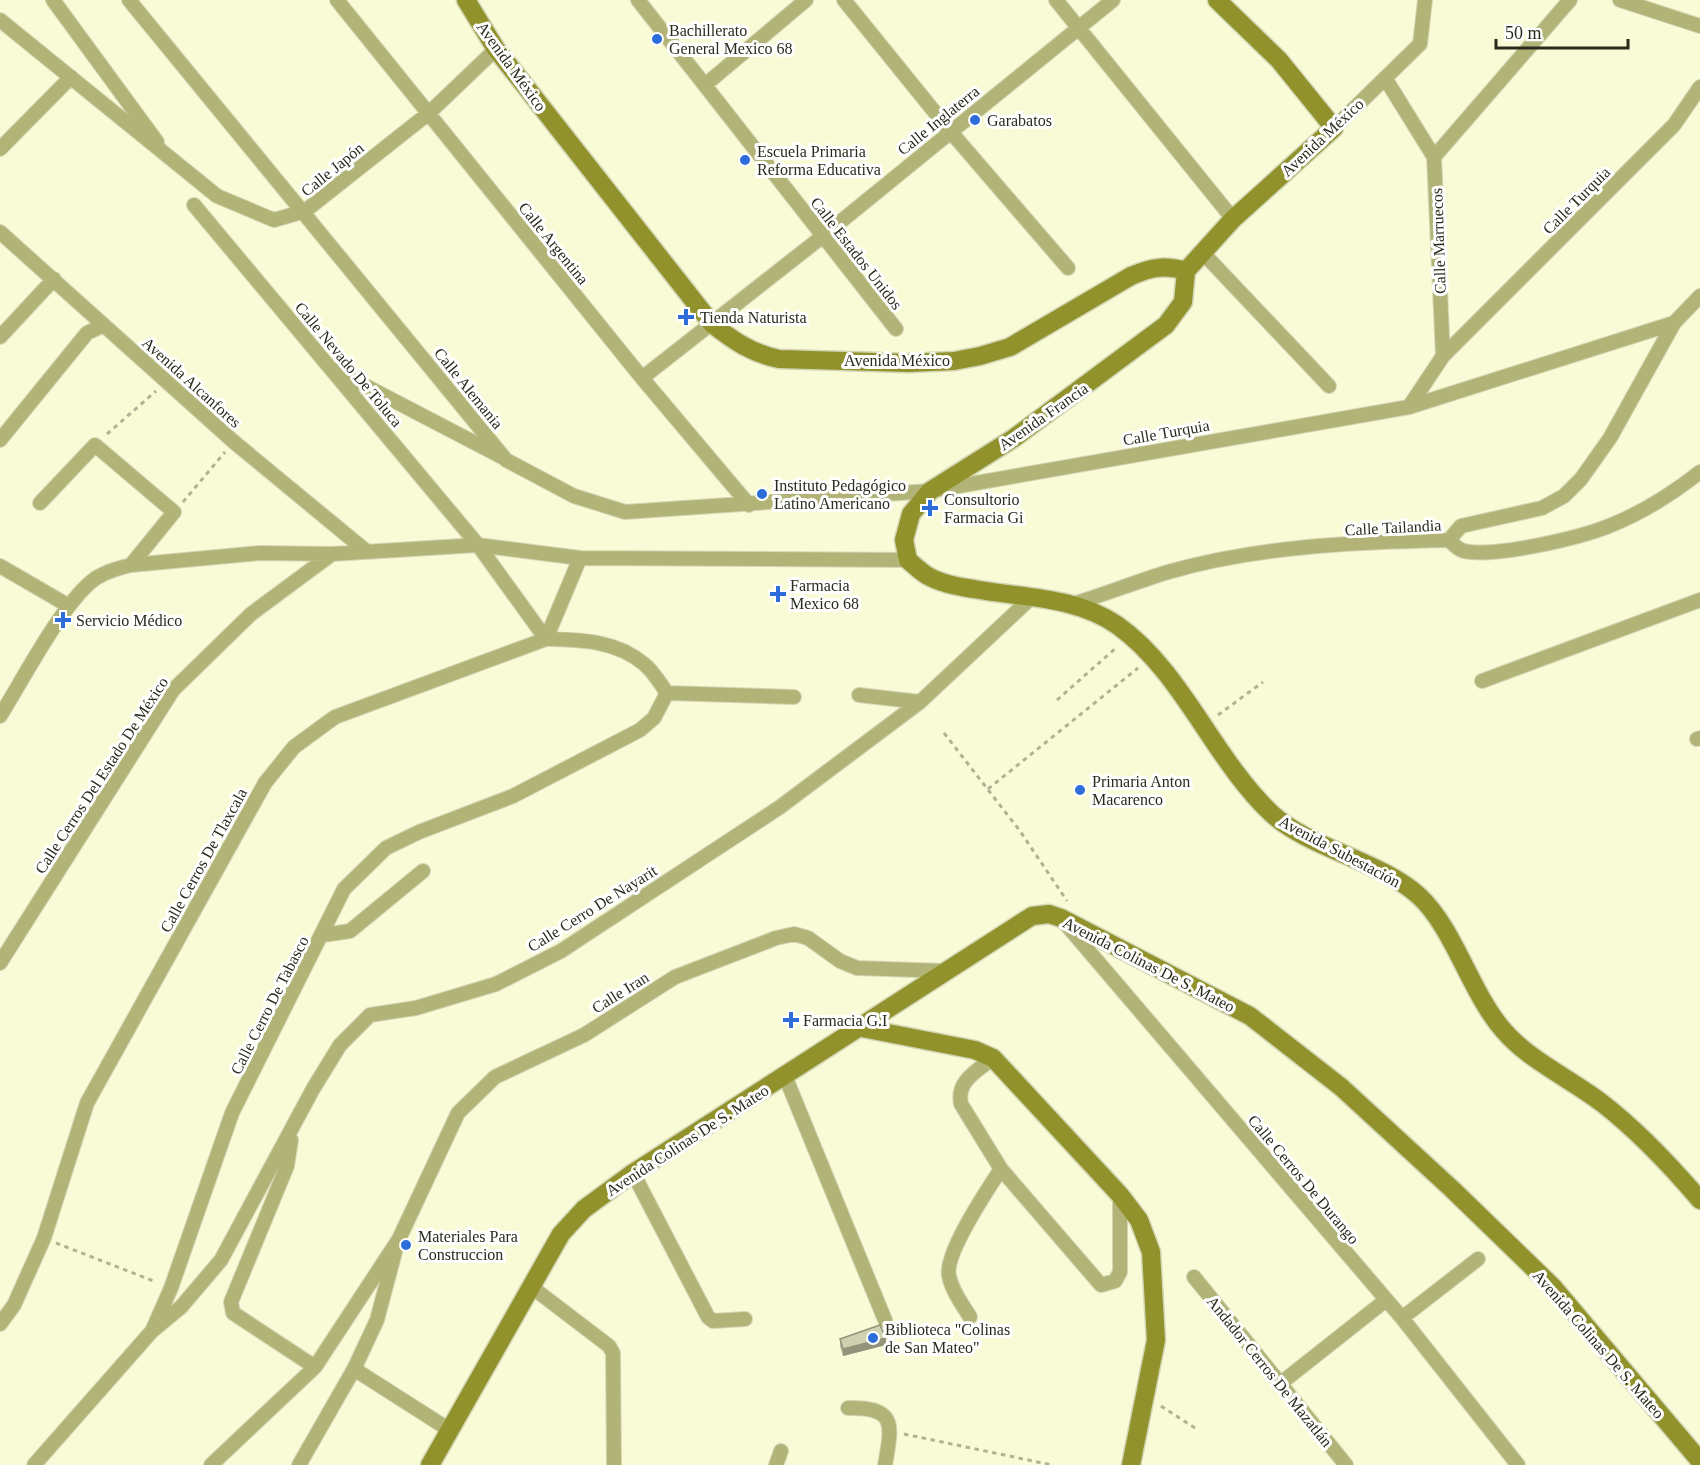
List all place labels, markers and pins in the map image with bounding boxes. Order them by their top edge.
place label: Bachillerato General Mexico 68 [669,22,793,57]
marker: Bachillerato General Mexico 68 [650,32,664,46]
place label: Garabatos [987,112,1052,129]
marker: Garabatos [968,113,982,127]
place label: Escuela Primaria Reforma Educativa [757,143,881,178]
marker: Escuela Primaria Reforma Educativa [738,153,752,167]
marker: Tienda Naturista [677,308,695,326]
place label: Tienda Naturista [700,309,807,326]
place label: Instituto Pedagógico Latino Americano [774,477,906,512]
marker: Instituto Pedagógico Latino Americano [755,487,769,501]
place label: Consultorio Farmacia Gi [944,491,1024,526]
marker: Consultorio Farmacia Gi [921,499,939,517]
place label: Farmacia Mexico 68 [790,577,859,612]
marker: Farmacia Mexico 68 [771,587,785,601]
marker: Servicio Médico [54,611,72,629]
place label: Servicio Médico [76,612,182,629]
place label: Primaria Anton Macarenco [1092,773,1190,808]
marker: Primaria Anton Macarenco [1073,783,1087,797]
place label: Farmacia G.I [803,1012,887,1029]
marker: Farmacia G.I [784,1013,798,1027]
place label: Materiales Para Construccion [418,1228,518,1263]
marker: Materiales Para Construccion [399,1238,413,1252]
place label: Biblioteca "Colinas de San Mateo" [885,1321,1010,1356]
marker: Biblioteca "Colinas de San Mateo" [866,1331,880,1345]

